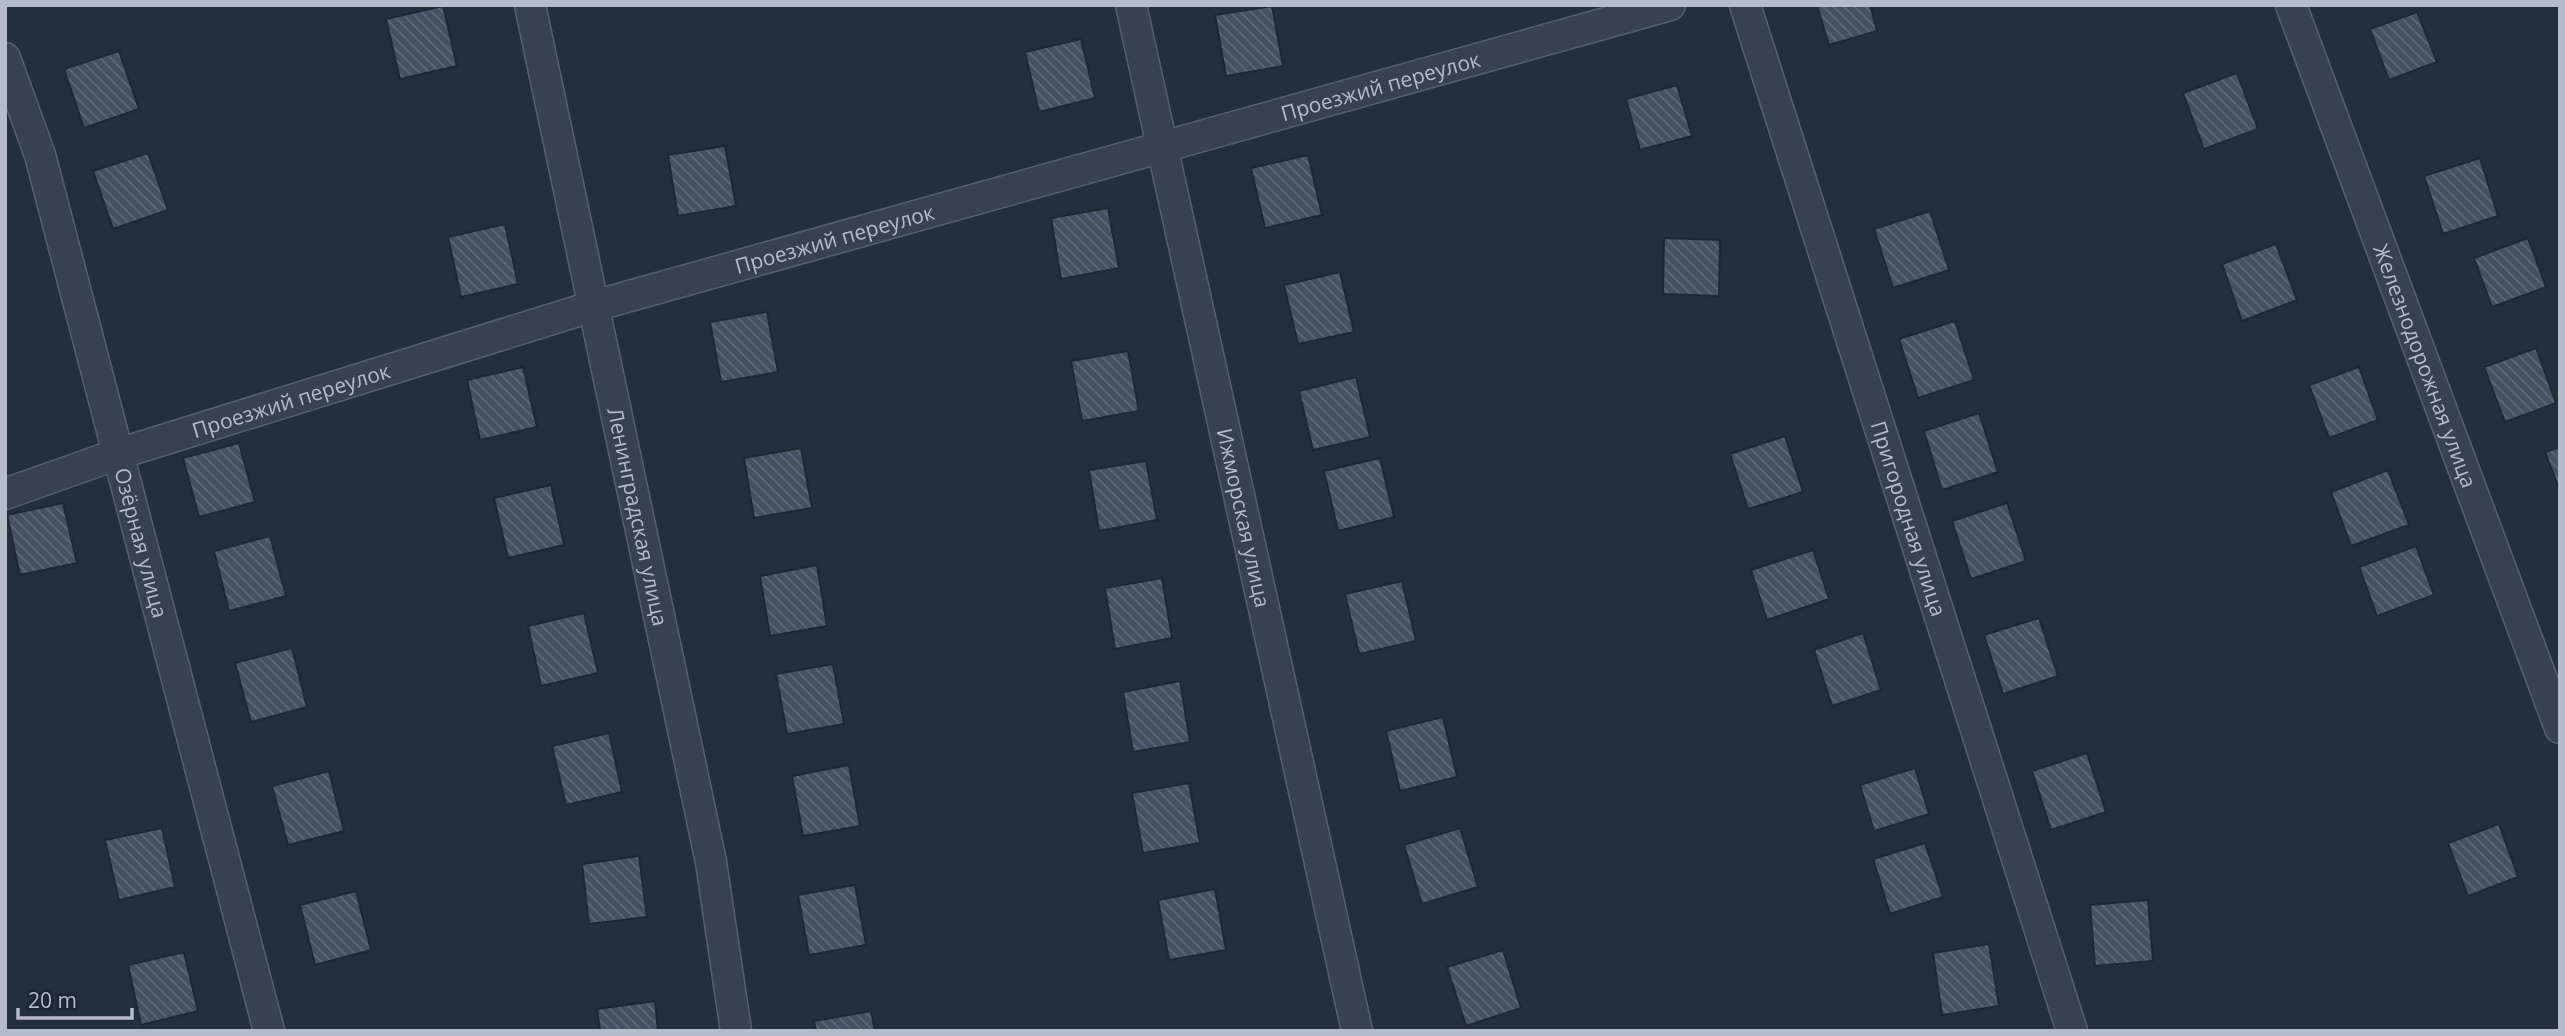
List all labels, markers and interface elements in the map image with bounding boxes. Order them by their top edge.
street label: Проезжий переулок [1278,45,1484,127]
street label: Проезжий переулок [731,197,937,280]
street label: Железнодорожная улица [2367,240,2483,492]
street label: Проезжий переулок [188,356,394,444]
street label: Ленинградская улица [601,405,675,629]
street label: Пригородная улица [1864,417,1953,620]
street label: Ижморская улица [1211,425,1277,610]
street label: Озёрная улица [108,465,174,621]
scale bar [18,976,131,1020]
text: 20 m [28,986,77,1014]

